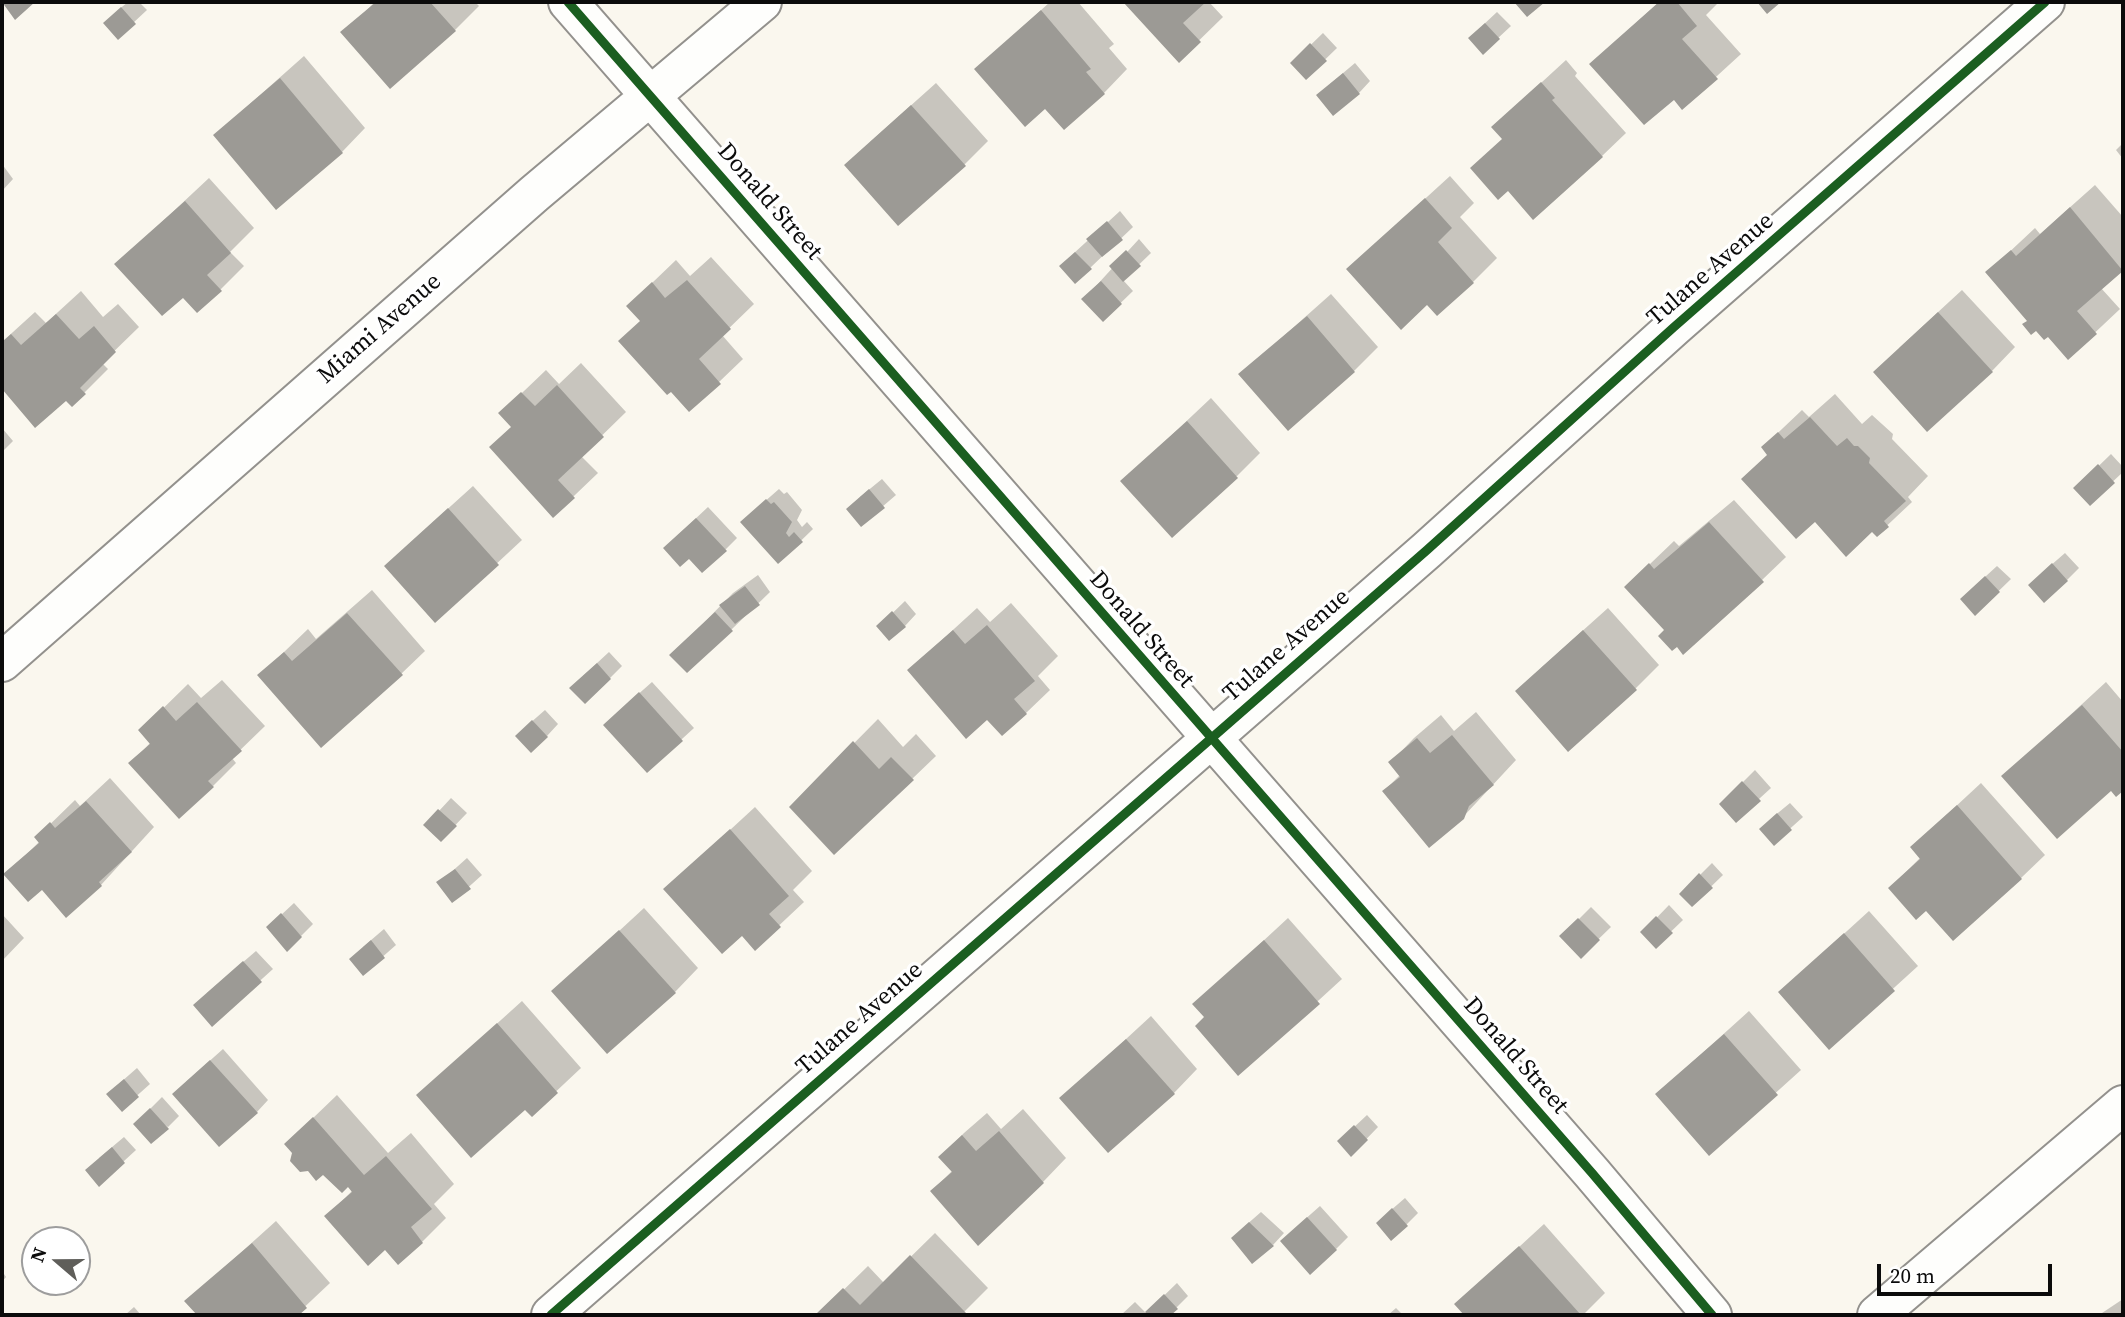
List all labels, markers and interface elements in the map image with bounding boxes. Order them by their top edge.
street label: Donald Street [710,138,828,266]
street label: Tulane Avenue [1642,207,1780,333]
street label: Miami Avenue [312,268,448,390]
street label: Donald Street [1082,566,1200,694]
street label: Tulane Avenue [1218,583,1356,709]
street label: Tulane Avenue [791,956,929,1082]
street label: Donald Street [1456,992,1574,1120]
north arrow [21,1226,91,1296]
text: N [24,1244,53,1265]
scale bar [1880,1250,2055,1294]
text: 20 m [1890,1261,1935,1290]

